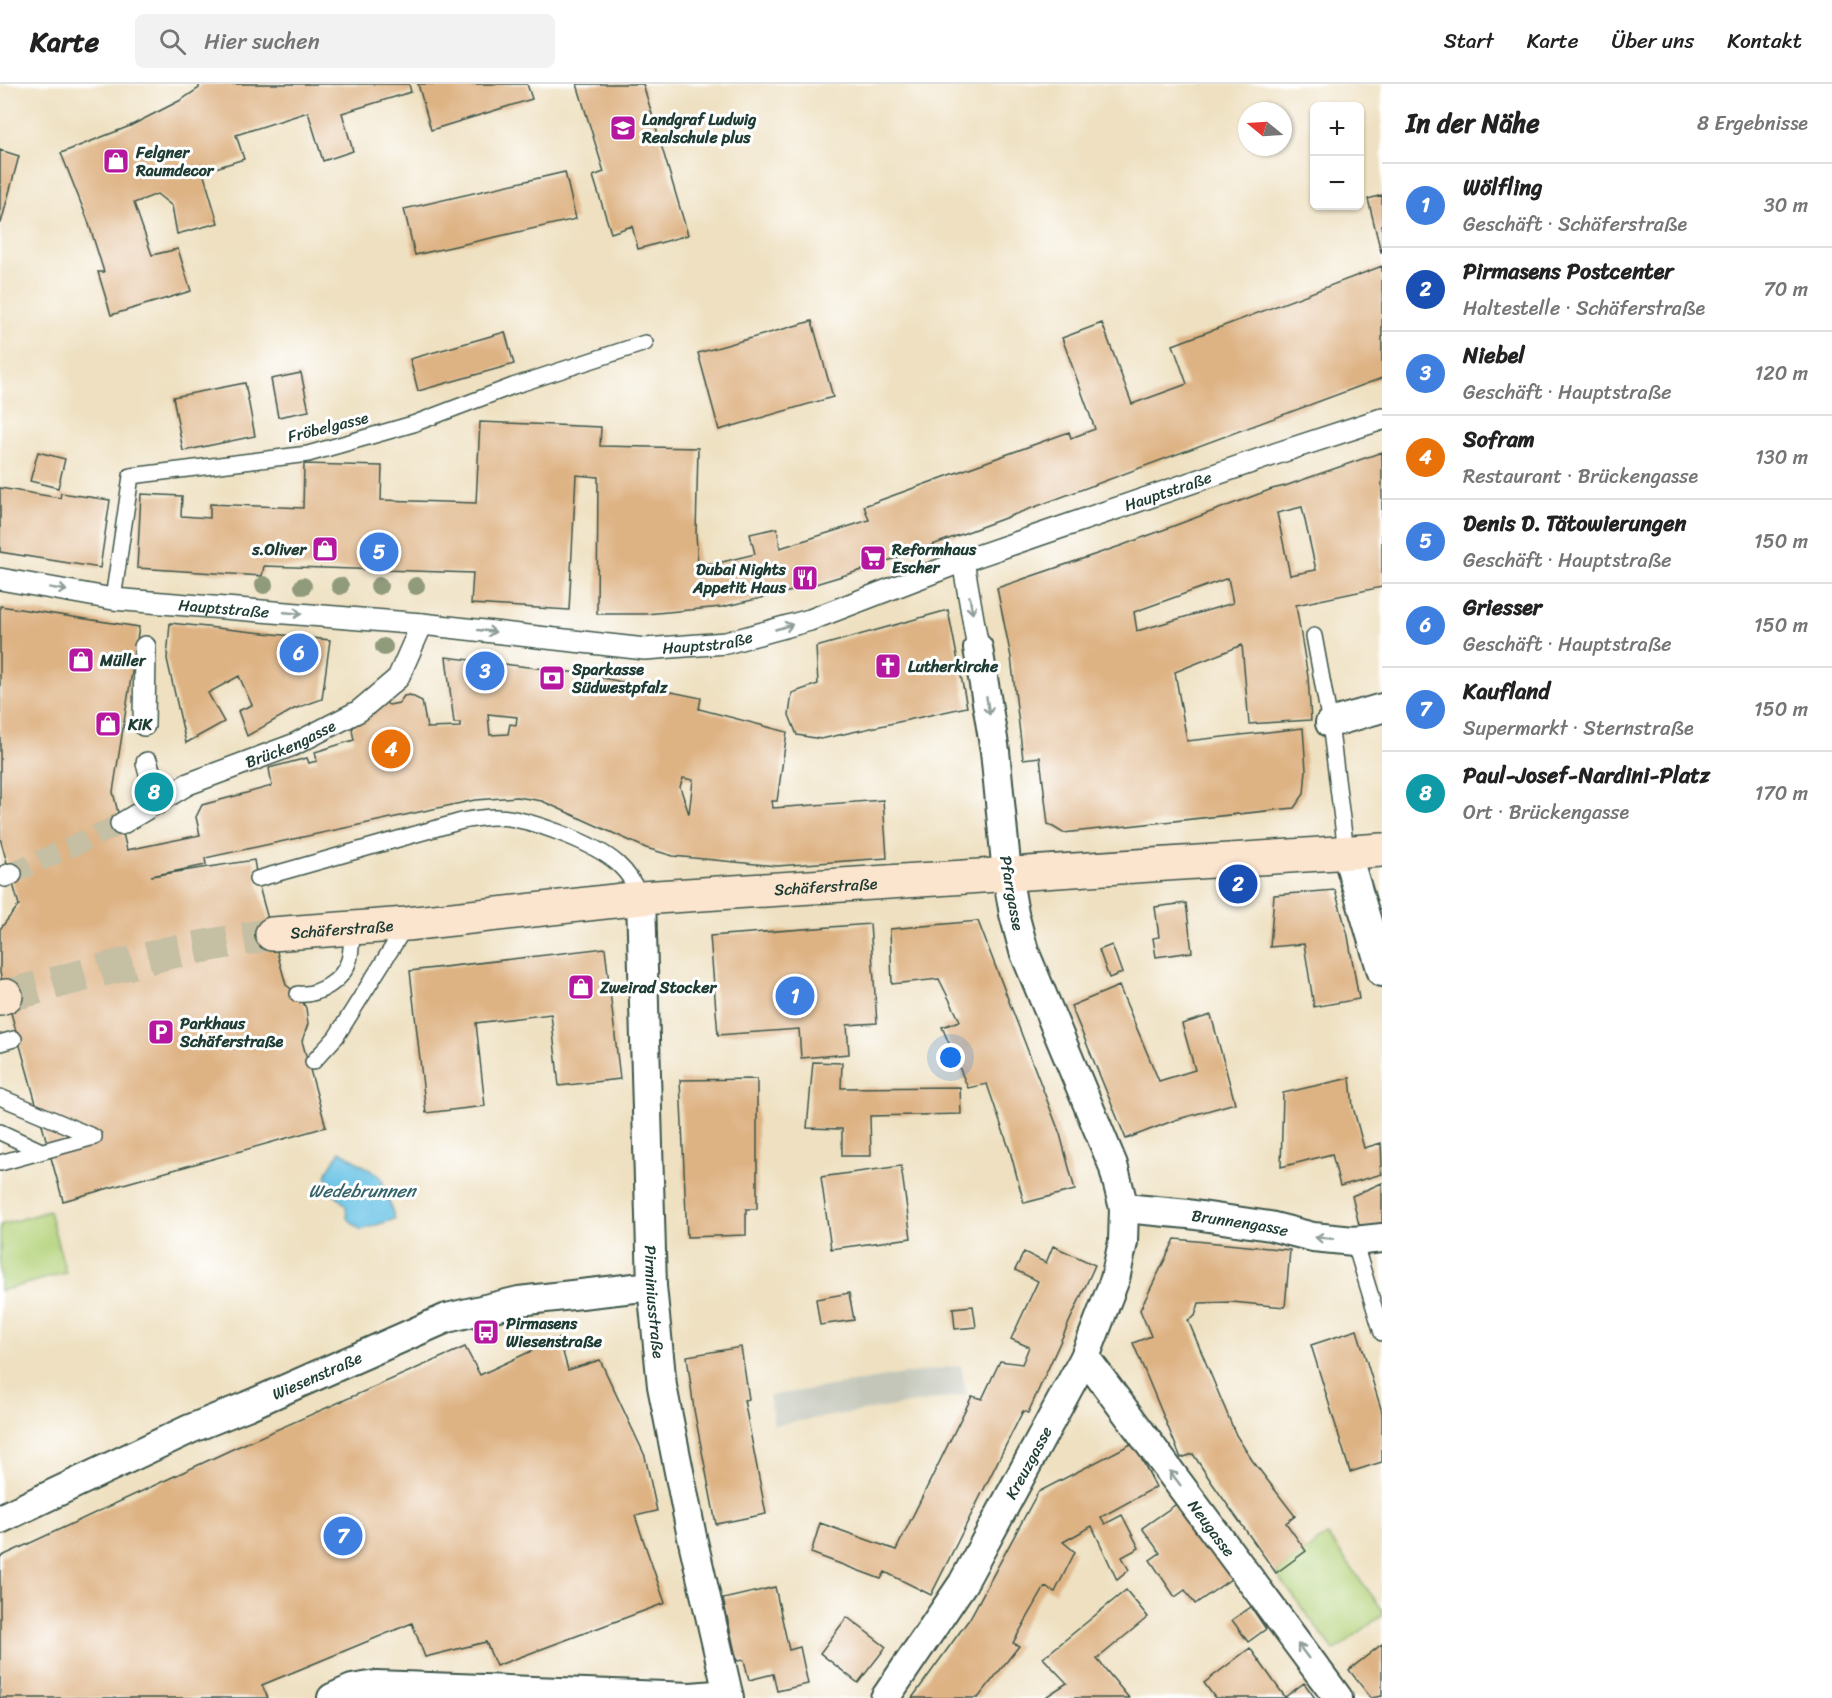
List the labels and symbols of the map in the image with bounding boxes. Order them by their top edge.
north arrow [1238,102,1292,156]
place label: Landgraf Ludwig Realschule plus [641,105,757,152]
school or university icon: Landgraf Ludwig Realschule plus [608,113,638,143]
place label: Felgner Raumdecor [135,138,215,185]
shop icon: Felgner Raumdecor [101,146,131,176]
street label: Fröbelgasse [284,403,372,451]
street label: Hauptstraße [1120,462,1216,519]
pin: 5 [360,530,398,574]
shop icon: s.Oliver [310,534,340,564]
place label: s.Oliver [251,535,307,564]
place label: Reformhaus Escher [891,535,977,582]
supermarket icon: Reformhaus Escher [858,543,888,573]
place label: Dubai Nights Appetit Haus [692,555,787,602]
restaurant icon: Dubai Nights Appetit Haus [790,563,820,593]
one-way arrow [47,584,67,595]
street label: Hauptstraße [177,590,270,626]
one-way arrow [965,594,976,614]
one-way arrow [283,608,303,619]
one-way arrow [774,621,793,632]
street label: Hauptstraße [661,622,756,662]
one-way arrow [477,626,497,637]
pin: 6 [280,630,318,676]
shop icon: Müller [66,645,96,675]
place label: Müller [99,646,147,675]
pin: 3 [466,648,504,694]
church icon: Lutherkirche [873,651,903,681]
place label: Lutherkirche [908,652,999,681]
place label: Sparkasse Südwestpfalz [571,655,669,702]
bank icon: Sparkasse Südwestpfalz [537,663,567,693]
one-way arrow [983,696,994,715]
shop icon: KiK [93,709,123,739]
place label: KiK [127,710,153,739]
street label: Brückengasse [241,711,341,776]
pin: 4 [372,726,410,772]
pin: 8 [134,770,174,814]
street label: Pfarrgasse [991,853,1033,933]
pin: 2 [1218,862,1258,906]
street label: Schäferstraße [773,868,879,904]
street label: Schäferstraße [289,911,395,947]
shop icon: Zweirad Stocker [566,972,596,1002]
place label: Zweirad Stocker [599,973,717,1002]
pin: 1 [776,974,814,1018]
place label: Parkhaus Schäferstraße [179,1009,284,1056]
parking icon: Parkhaus Schäferstraße [146,1017,176,1047]
your location [936,1043,965,1072]
water label: Wedebrunnen [309,1175,418,1207]
street label: Brunnengasse [1190,1200,1292,1245]
one-way arrow [1314,1232,1334,1243]
street label: Pirminiusstraße [636,1245,674,1360]
place label: Pirmasens Wiesenstraße [506,1309,603,1356]
bus stop icon: Pirmasens Wiesenstraße [471,1317,501,1347]
street label: Wiesenstraße [267,1343,367,1408]
street label: Kreuzgasse [996,1420,1060,1504]
one-way arrow [1168,1470,1181,1486]
street label: Neugasse [1181,1493,1243,1563]
pin: 7 [324,1514,362,1558]
one-way arrow [1297,1643,1310,1659]

